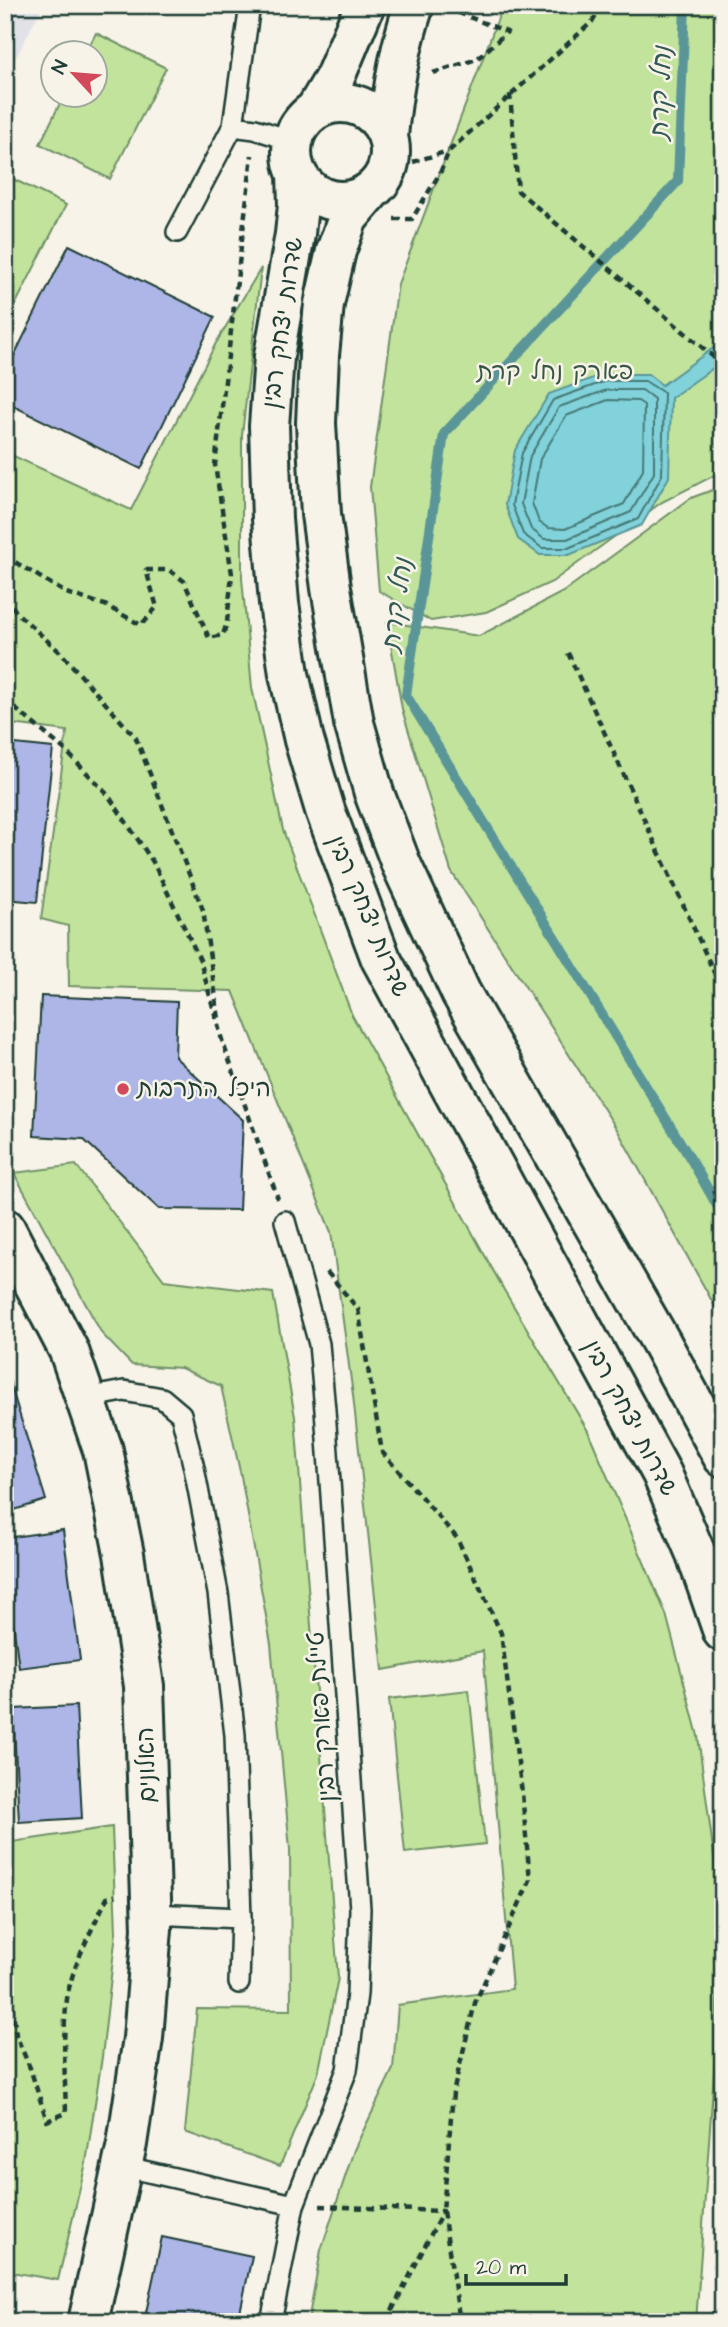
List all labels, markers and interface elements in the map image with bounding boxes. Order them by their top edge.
north arrow [38,38,108,108]
water label: נחל קרת [641,44,681,142]
text: N [45,56,75,78]
street label: שדרות יצחק רבין [254,235,312,411]
park label: פארק נחל קרת [475,355,633,389]
water label: נחל קרת [372,555,422,656]
street label: שדרות יצחק רבין [319,830,418,1002]
place label: היכל התרבות [135,1072,271,1106]
marker: היכל התרבות [115,1081,131,1097]
street label: שדרות יצחק רבין [574,1334,686,1503]
street label: טיילת פארק רבין [299,1631,345,1803]
street label: האלונים [129,1726,165,1804]
scale bar [466,2243,565,2287]
text: 20 m [476,2253,527,2282]

